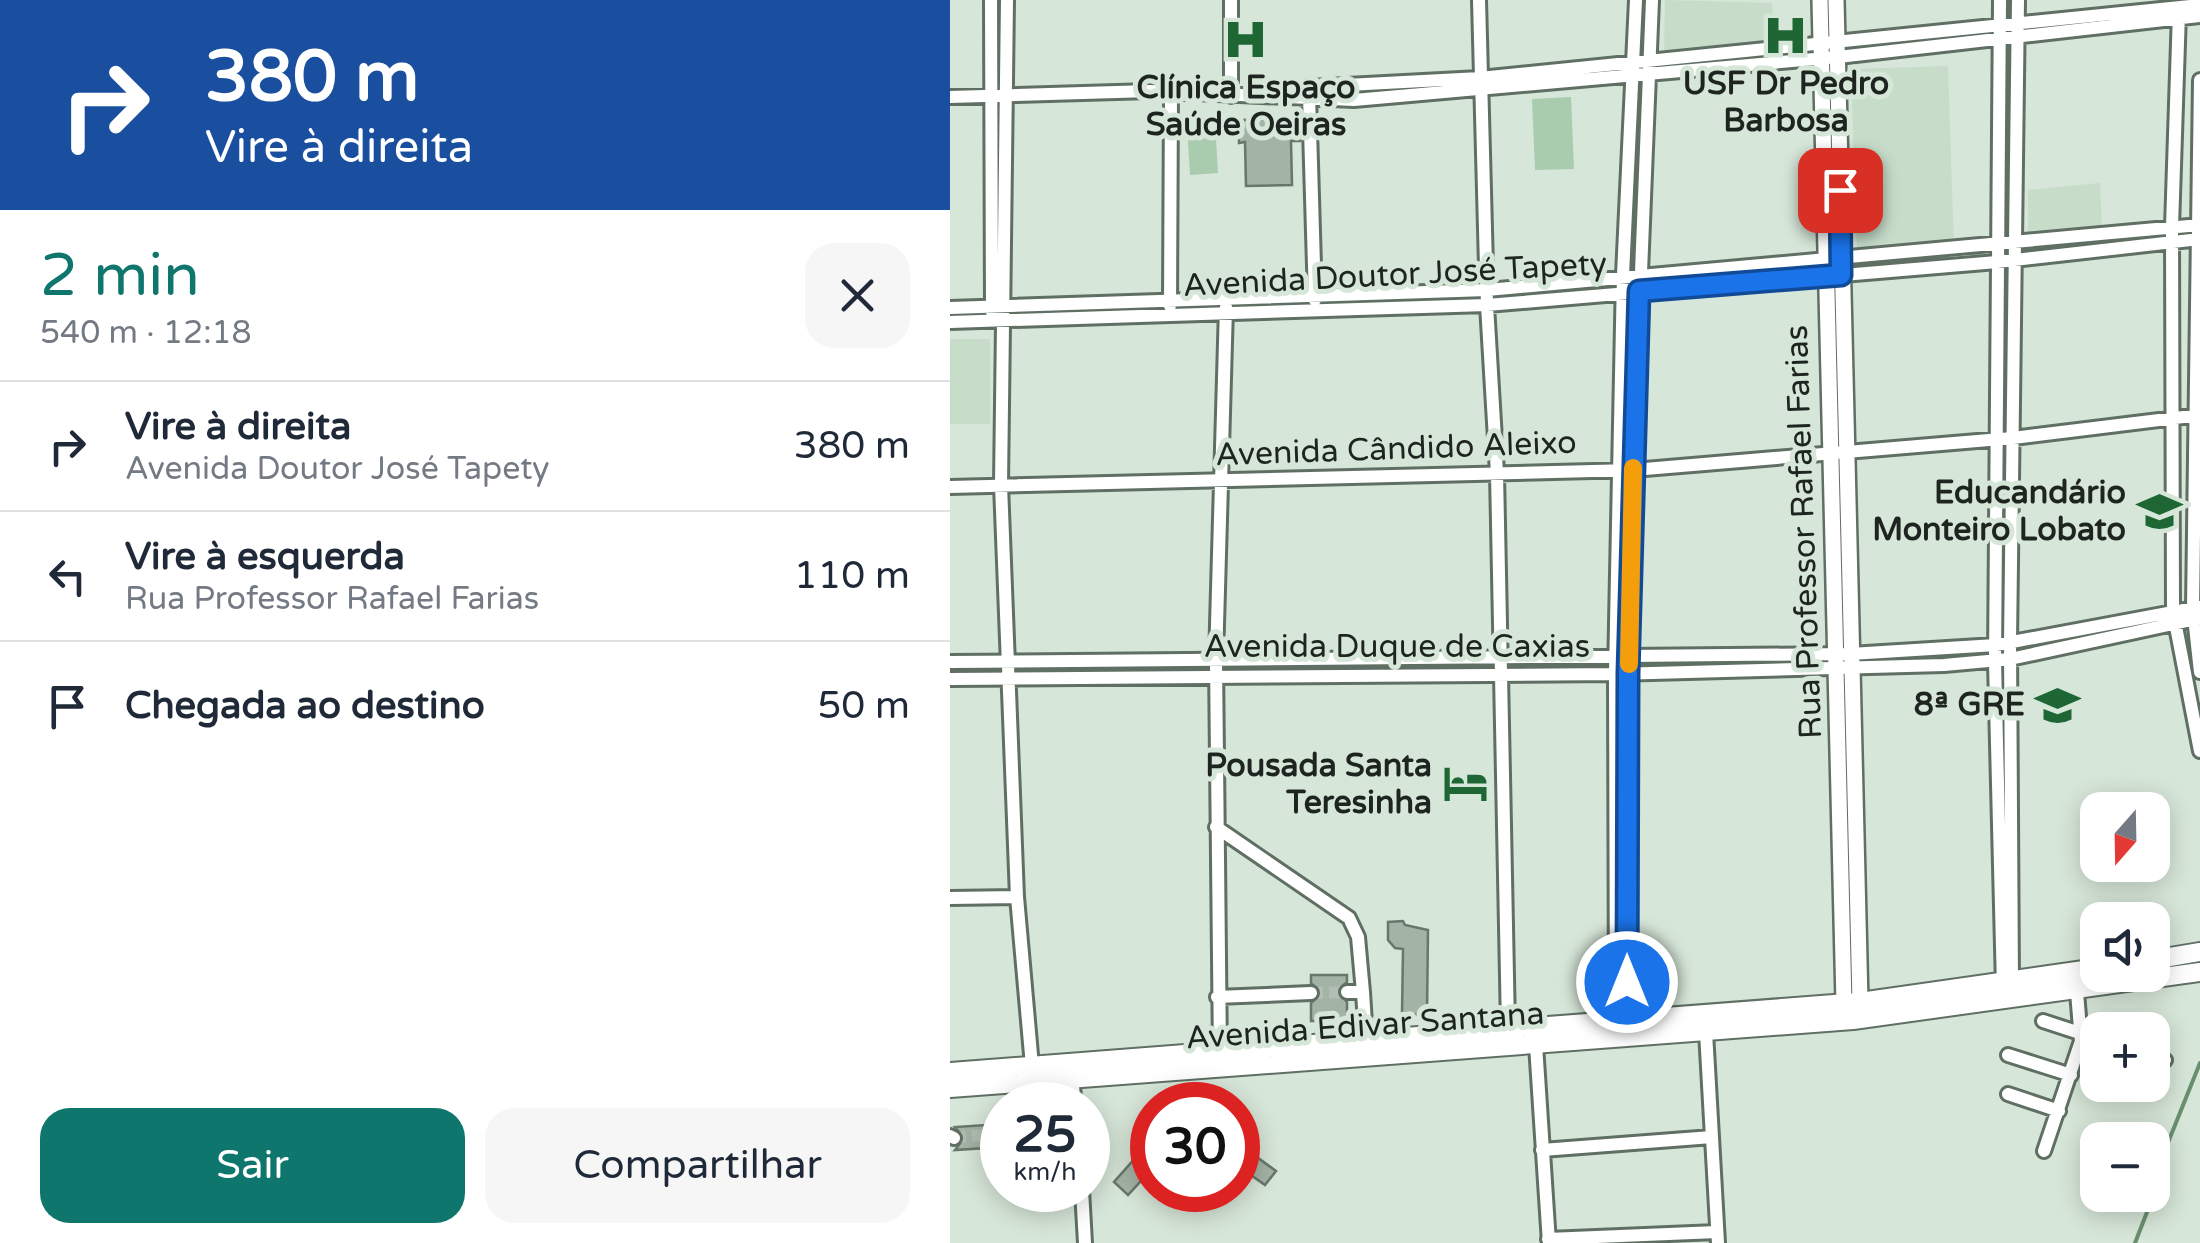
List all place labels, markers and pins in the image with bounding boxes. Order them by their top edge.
hospital icon: USF Dr Pedro Barbosa [1762,12,1810,60]
hospital icon: Clínica Espaço Saúde Oeiras [1222,16,1270,64]
place label: USF Dr Pedro Barbosa [1683,65,1889,140]
place label: Clínica Espaço Saúde Oeiras [1136,69,1356,144]
pin [1798,148,1883,233]
place label: Educandário Monteiro Lobato [1872,474,2126,549]
school or university icon: Educandário Monteiro Lobato [2135,487,2183,535]
school or university icon: 8ª GRE [2034,681,2082,729]
place label: 8ª GRE [1914,686,2025,724]
place label: Pousada Santa Teresinha [1205,747,1432,822]
hotel icon: Pousada Santa Teresinha [1441,760,1489,808]

